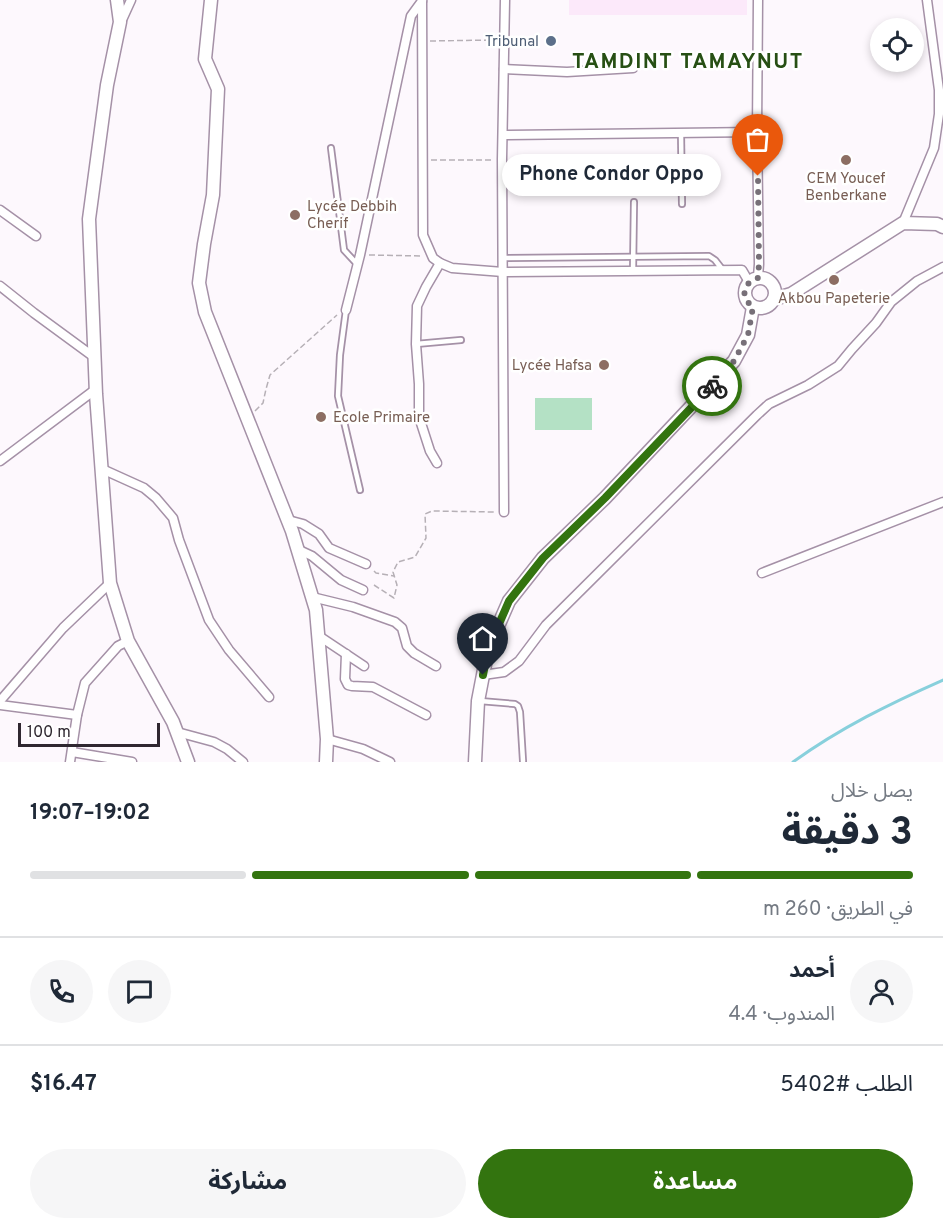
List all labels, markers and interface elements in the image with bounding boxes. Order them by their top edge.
map controls [870,18,924,72]
button: locate [870,18,924,72]
place label: Tribunal [485,33,539,52]
marker: Tribunal [544,34,558,48]
district label: TAMDINT TAMAYNUT [572,49,804,76]
pin [732,114,783,176]
icon: bag [741,123,774,156]
marker: CEM Youcef Benberkane [839,153,853,167]
callout: Phone Condor Oppo [503,155,722,197]
text: Phone Condor Oppo [519,162,704,188]
place label: CEM Youcef Benberkane [805,170,887,206]
place label: Lycée Debbih Cherif [307,198,397,234]
marker: Lycée Debbih Cherif [288,208,302,222]
marker: Akbou Papeterie [827,273,841,287]
place label: Akbou Papeterie [778,290,890,309]
courier [682,356,742,416]
place label: Lycée Hafsa [512,357,592,376]
marker: Lycée Hafsa [597,358,611,372]
icon: bike [696,370,729,403]
place label: Ecole Primaire [333,409,430,428]
marker: Ecole Primaire [314,410,328,424]
pin [457,613,508,675]
icon: home [466,622,499,655]
scale bar [18,720,160,748]
text: 100 m [27,723,71,743]
text: يصل خلال [831,779,913,805]
text: 19:02–19:07 [30,800,150,827]
text: 3 دقيقة [782,810,913,859]
text: في الطريق · 260 m [763,897,913,923]
text: أحمد [789,958,835,985]
button: phone [30,960,93,1023]
button: chat [108,960,171,1023]
button: person [850,960,913,1023]
text: المندوب · 4.4 [728,1002,835,1028]
text: $16.47 [30,1071,97,1098]
text: الطلب #5402 [780,1072,913,1099]
button: مشاركة [30,1149,466,1218]
button: مساعدة [478,1149,913,1218]

